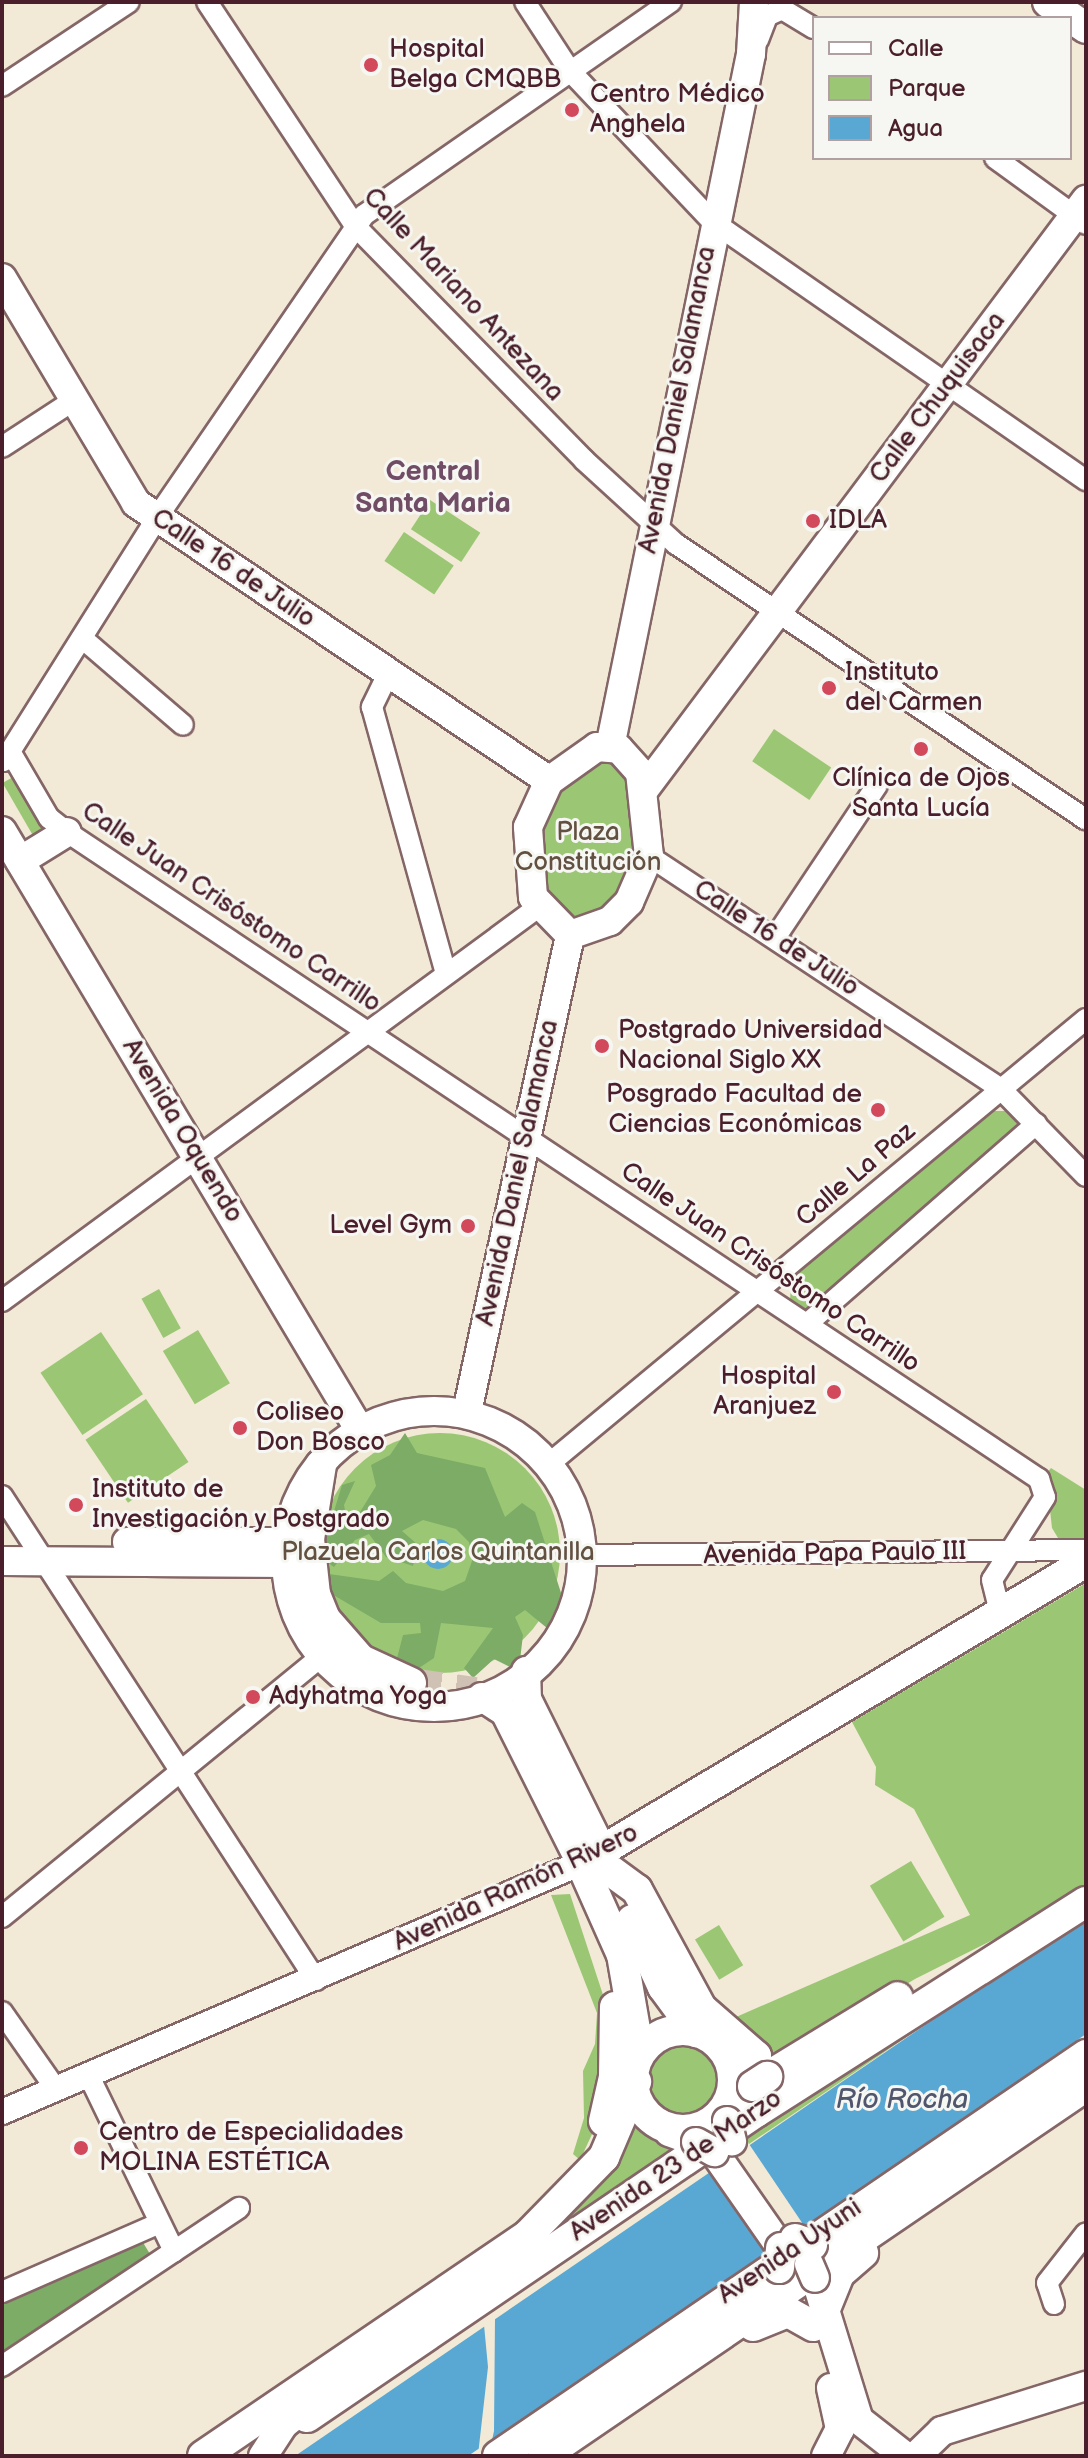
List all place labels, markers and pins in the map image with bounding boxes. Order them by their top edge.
place label: Hospital Belga CMQBB [389,34,561,96]
marker: Hospital Belga CMQBB [360,54,382,76]
place label: Centro Médico Anghela [590,79,765,140]
marker: Centro Médico Anghela [561,99,583,121]
place label: IDLA [829,505,887,537]
marker: IDLA [804,512,822,530]
place label: Instituto del Carmen [845,657,982,718]
marker: Instituto del Carmen [820,679,838,697]
marker: Clínica de Ojos Santa Lucía [910,738,932,760]
place label: Clínica de Ojos Santa Lucía [832,763,1010,824]
place label: Postgrado Universidad Nacional Siglo XX [618,1015,883,1076]
marker: Postgrado Universidad Nacional Siglo XX [593,1037,611,1055]
place label: Posgrado Facultad de Ciencias Económicas [606,1079,862,1140]
marker: Posgrado Facultad de Ciencias Económicas [869,1101,887,1119]
place label: Level Gym [329,1210,452,1242]
marker: Level Gym [459,1217,477,1235]
place label: Hospital Aranjuez [713,1361,816,1422]
marker: Hospital Aranjuez [823,1381,845,1403]
place label: Coliseo Don Bosco [256,1397,385,1458]
marker: Coliseo Don Bosco [231,1419,249,1437]
place label: Instituto de Investigación y Postgrado [92,1474,393,1536]
marker: Instituto de Investigación y Postgrado [67,1496,85,1514]
place label: Adyhatma Yoga [269,1681,449,1713]
marker: Adyhatma Yoga [244,1688,262,1706]
place label: Centro de Especialidades MOLINA ESTÉTICA [99,2117,403,2178]
marker: Centro de Especialidades MOLINA ESTÉTICA [70,2137,92,2159]

